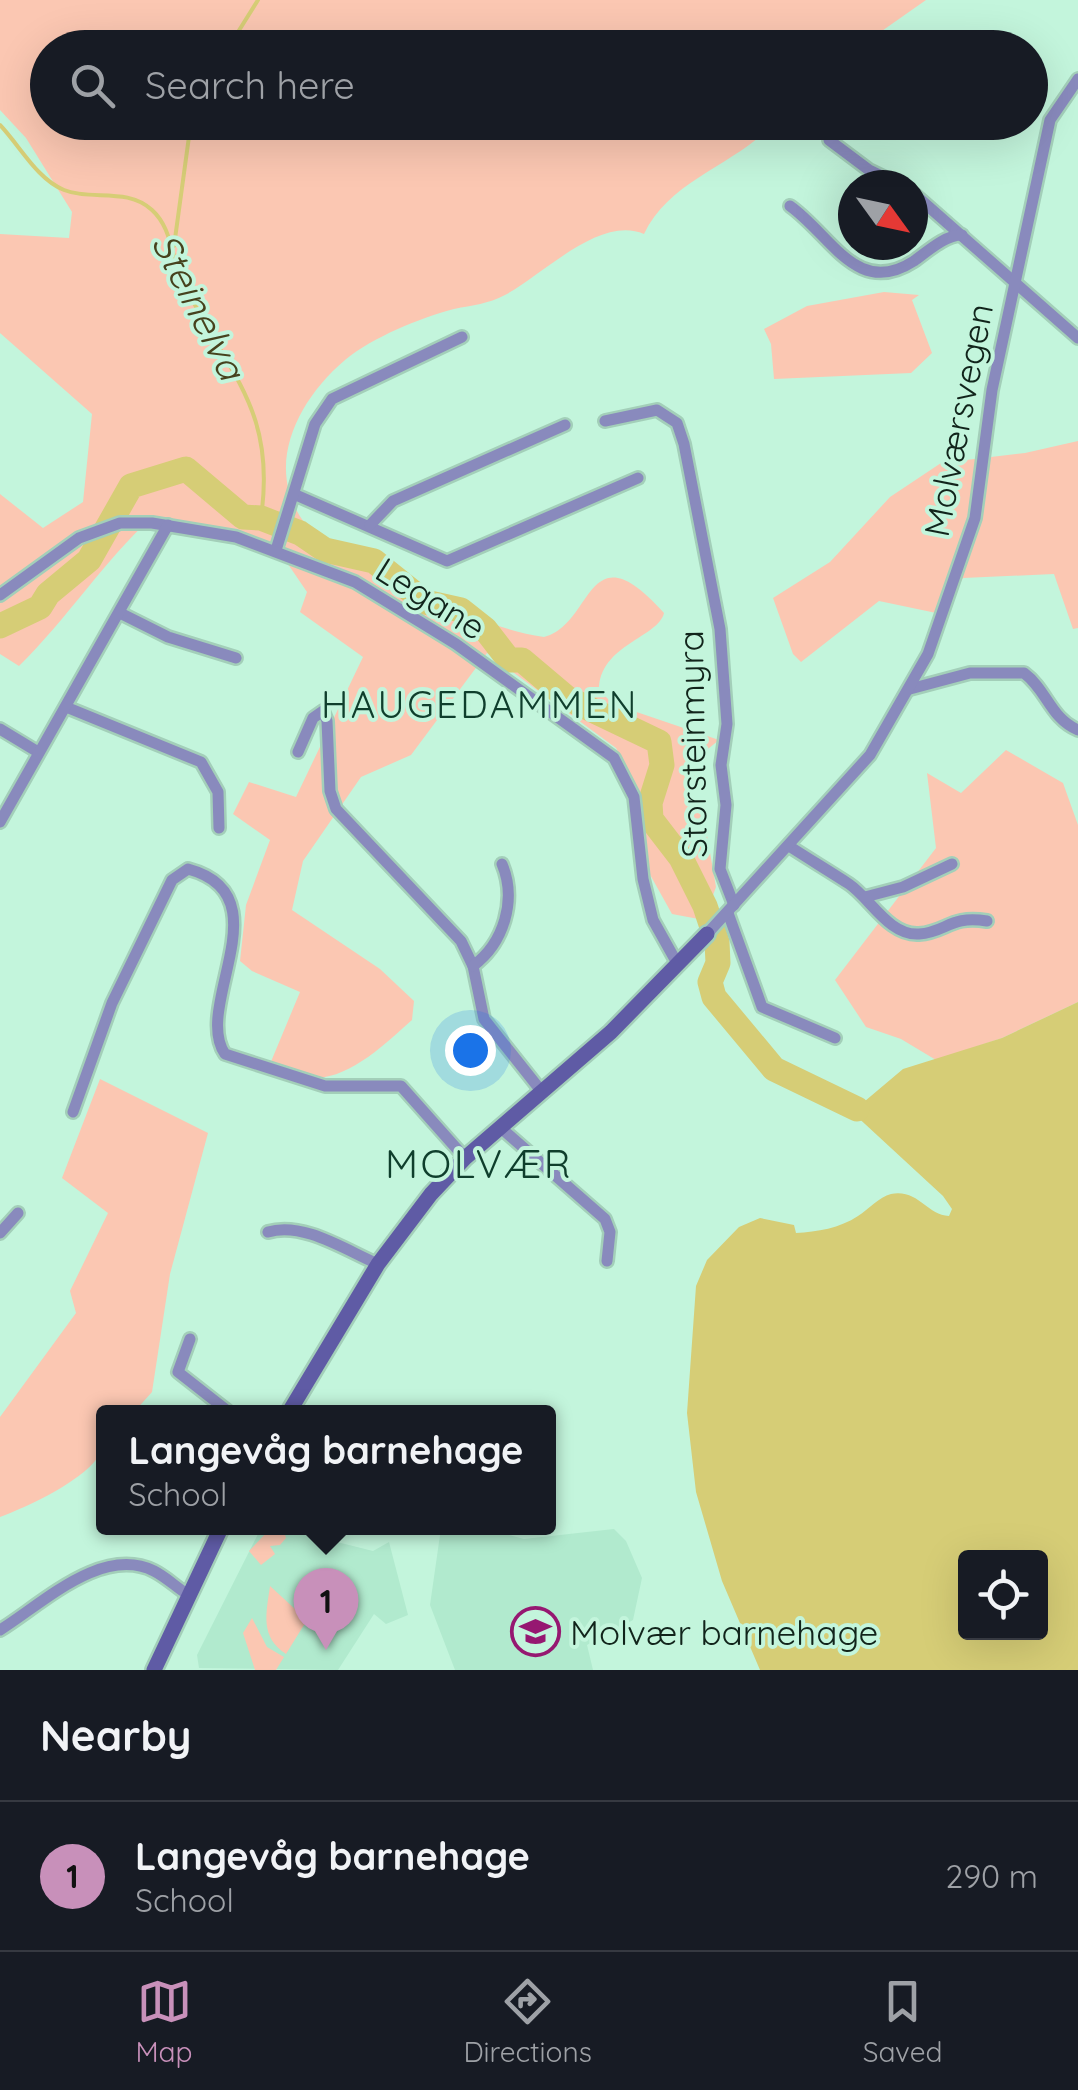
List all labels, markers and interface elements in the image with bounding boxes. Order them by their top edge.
search box [30,30,1048,140]
icon: search [65,58,120,113]
text: Search here [145,61,355,109]
north arrow [838,170,928,260]
water label: Steinelva [142,225,257,389]
street label: Molværsvegen [914,300,1002,540]
street label: Legane [368,547,494,649]
street label: Storsteinmyra [668,630,716,858]
district label: HAUGEDAMMEN [321,680,639,728]
your location [445,1025,496,1076]
district label: MOLVÆR [385,1138,573,1188]
popup [96,1405,556,1535]
text: Langevåg barnehage [129,1426,523,1474]
text: School [129,1474,227,1514]
map controls [958,1550,1048,1640]
button: locate [958,1550,1048,1640]
pin: 1 [294,1568,358,1650]
school or university icon: Molvær barnehage [509,1606,561,1658]
place label: Molvær barnehage [570,1610,878,1654]
text: Nearby [40,1709,191,1762]
text: Langevåg barnehage [135,1832,530,1880]
text: 1 [66,1856,79,1896]
text: 290 m [945,1856,1038,1896]
text: School [135,1880,234,1920]
tab: Map [135,1974,193,2069]
tab: Directions [463,1974,592,2069]
tab: Saved [863,1974,943,2069]

